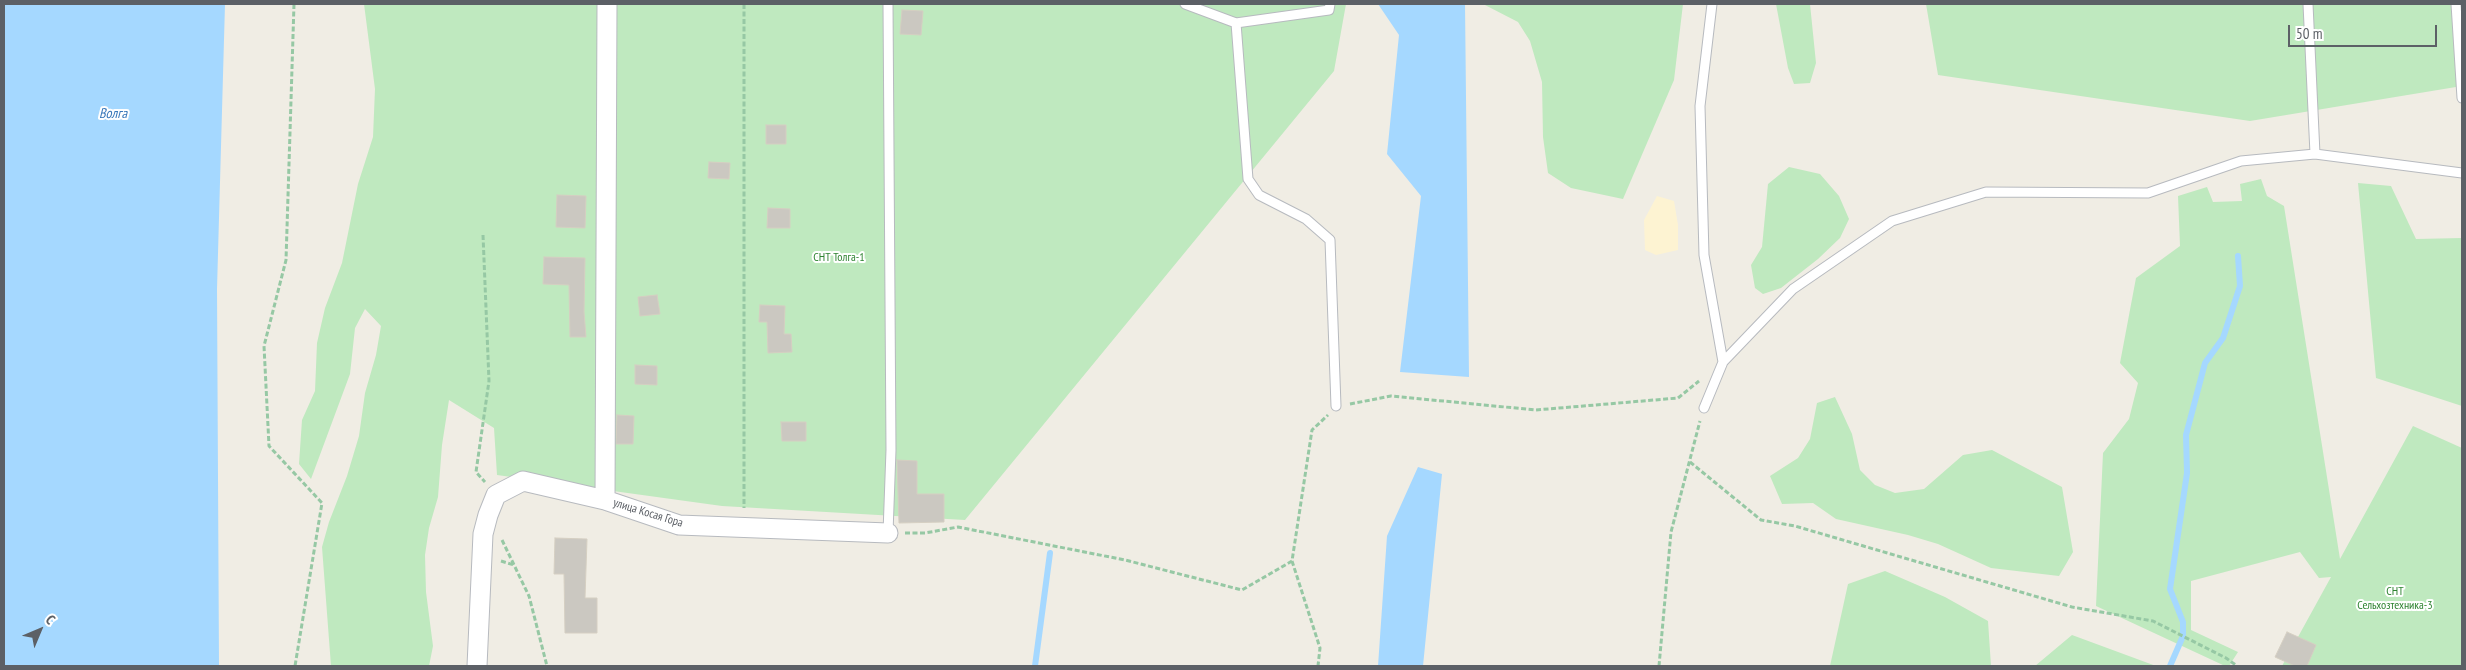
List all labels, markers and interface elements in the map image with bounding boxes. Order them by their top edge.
scale bar [2291,15,2440,47]
text: 50 m [2296,24,2322,43]
water label: Волга [99,106,127,122]
park label: СНТ Толга-1 [813,251,865,265]
street label: улица Косая Гора [611,496,685,530]
park label: СНТ Сельхозтехника-3 [2357,585,2433,613]
north arrow [15,605,65,655]
text: С [42,611,59,628]

